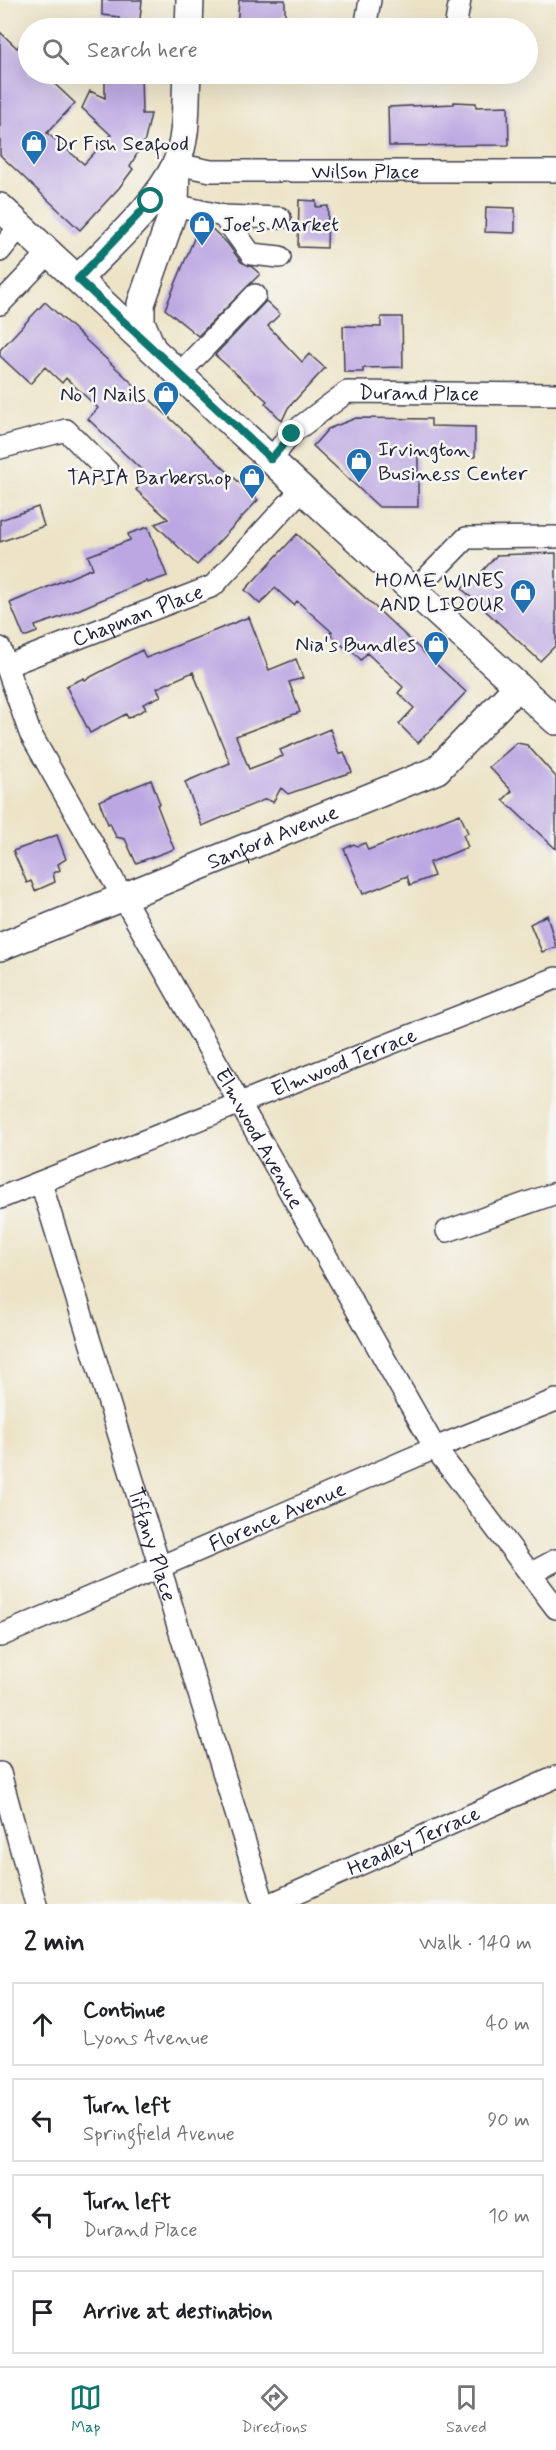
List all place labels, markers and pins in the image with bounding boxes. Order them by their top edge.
shop icon: Dr Fish Seafood [19,128,49,166]
place label: Dr Fish Seafood [54,130,189,160]
shop icon: Joe's Market [187,209,217,247]
place label: Joe's Market [222,211,339,239]
shop icon: No 1 Nails [151,379,181,417]
place label: No 1 Nails [60,381,146,409]
place label: Irvington Business Center [378,436,528,488]
shop icon: Irvington Business Center [344,446,374,484]
shop icon: TAPIA Barbershop [237,462,267,500]
place label: TAPIA Barbershop [67,464,232,492]
place label: HOME WINES AND LIQOUR [375,567,504,619]
shop icon: HOME WINES AND LIQOUR [508,577,538,615]
shop icon: Nia's Bundles [421,629,451,667]
place label: Nia's Bundles [295,631,416,659]

